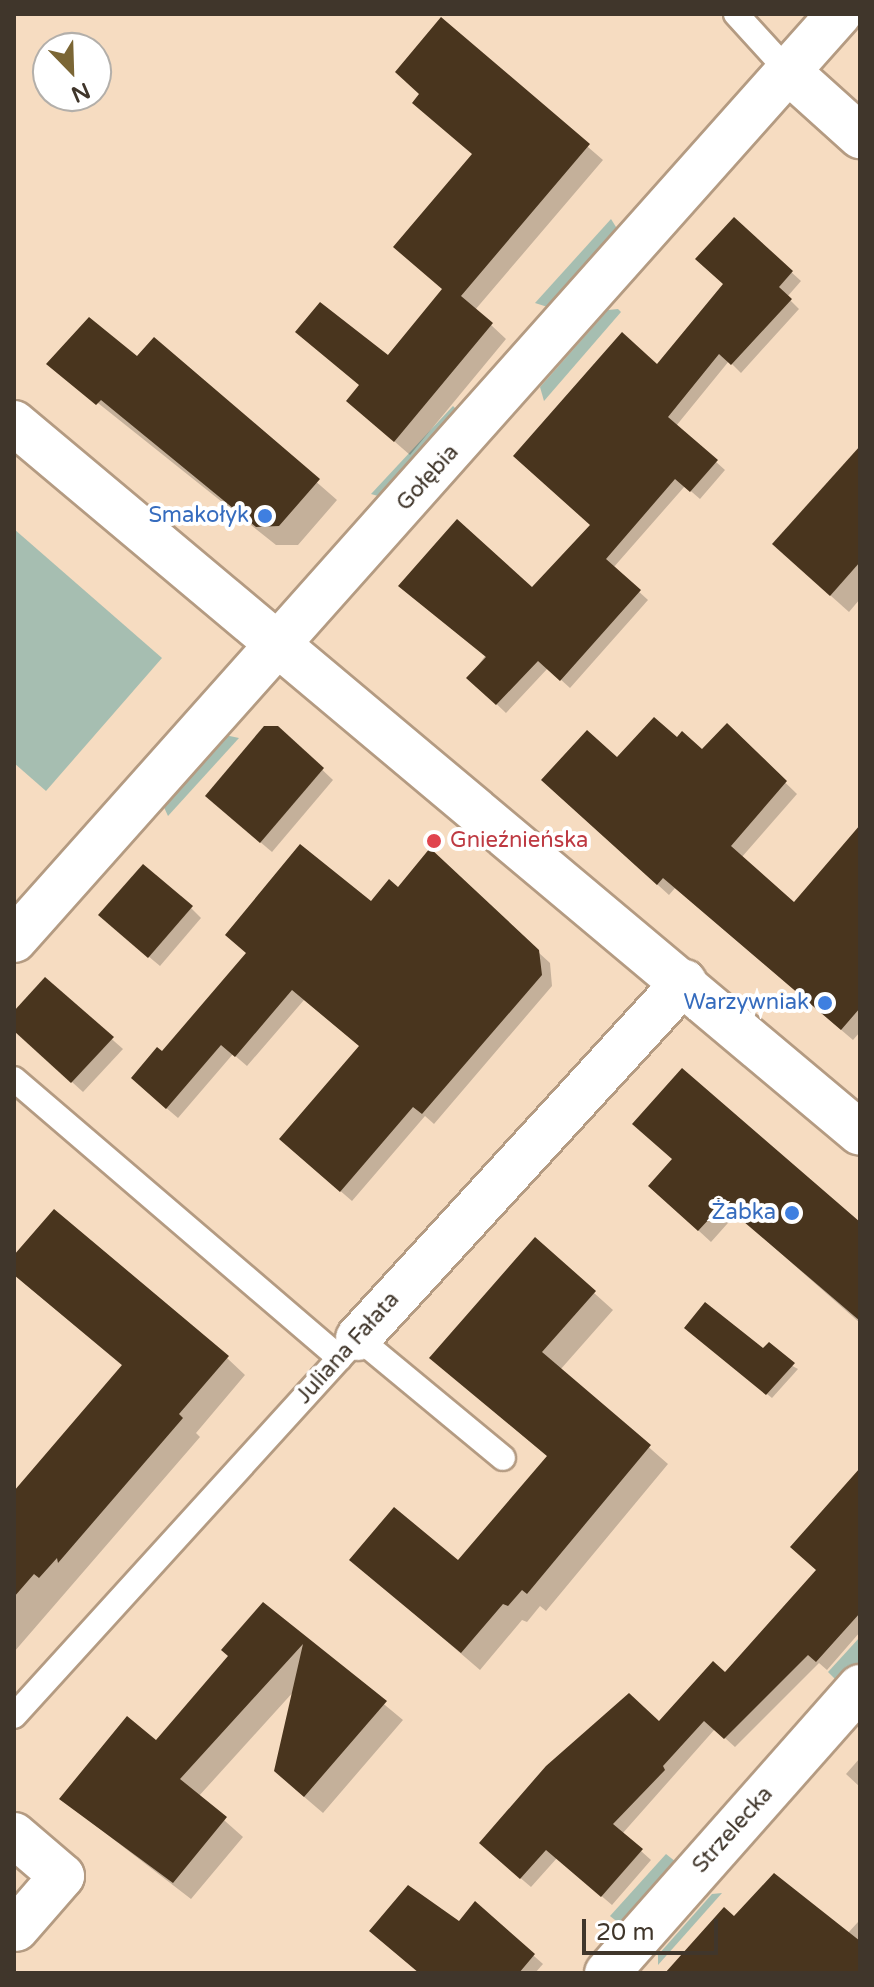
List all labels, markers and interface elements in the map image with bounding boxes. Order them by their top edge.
north arrow [32,32,112,112]
text: N [67,77,94,108]
street label: Gołębia [391,439,465,517]
place label: Smakołyk [148,503,249,529]
marker: Smakołyk [256,507,274,525]
place label: Gnieźnieńska [450,828,588,854]
marker: Gnieźnieńska [425,832,443,850]
place label: Warzywniak [683,990,809,1016]
marker: Warzywniak [816,994,834,1012]
place label: Żabka [712,1200,776,1226]
marker: Żabka [783,1204,801,1222]
street label: Juliana Fałata [291,1287,405,1409]
street label: Strzelecka [687,1781,779,1879]
scale bar [586,1903,722,1953]
text: 20 m [596,1918,654,1947]

